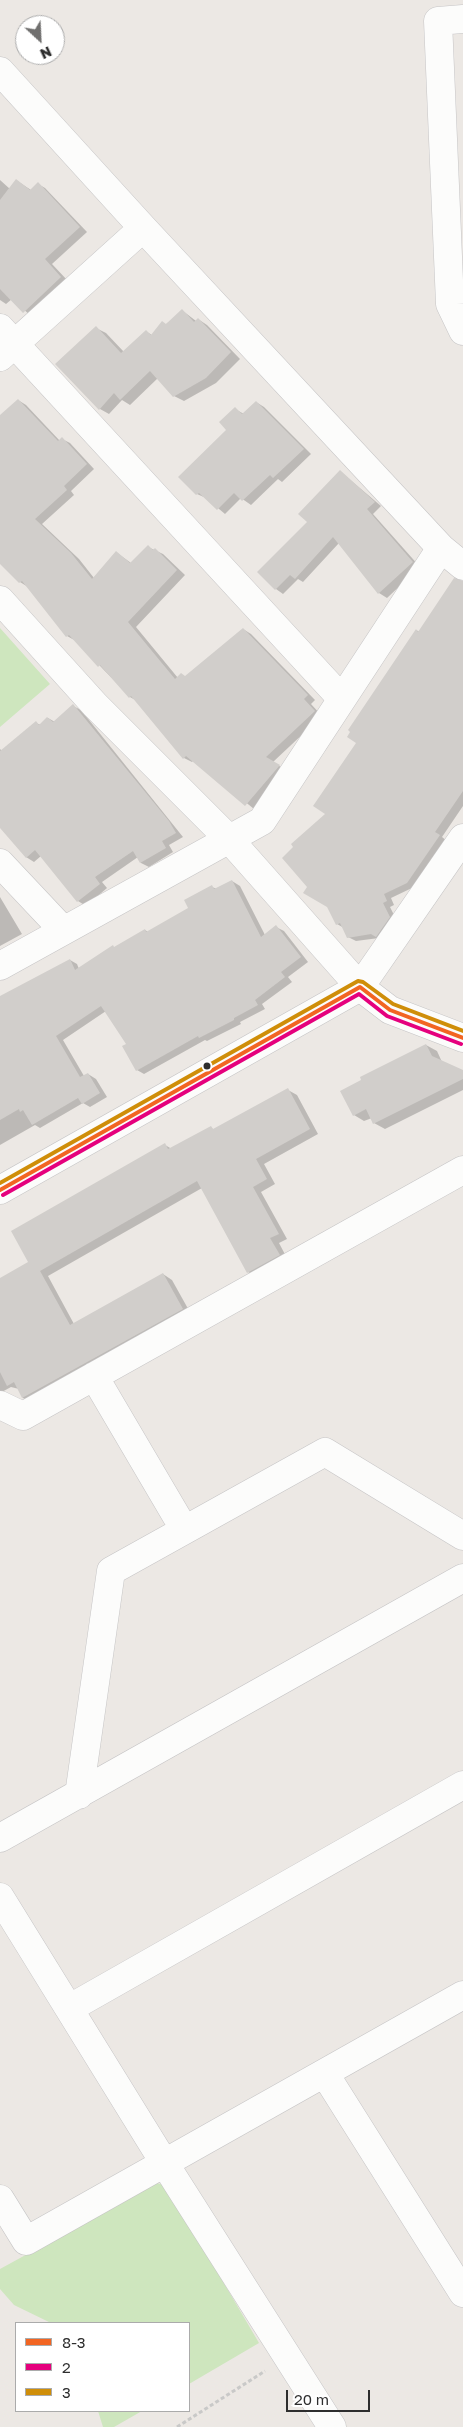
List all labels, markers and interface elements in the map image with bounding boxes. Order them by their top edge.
north arrow [15,15,65,65]
text: N [38,43,55,63]
unlabelled marker [202,1061,212,1071]
legend [15,2322,190,2412]
text: 8-3 [62,2333,86,2351]
text: 2 [62,2358,71,2376]
scale bar [288,2380,372,2412]
text: 3 [62,2383,71,2401]
text: 20 m [294,2390,329,2408]

